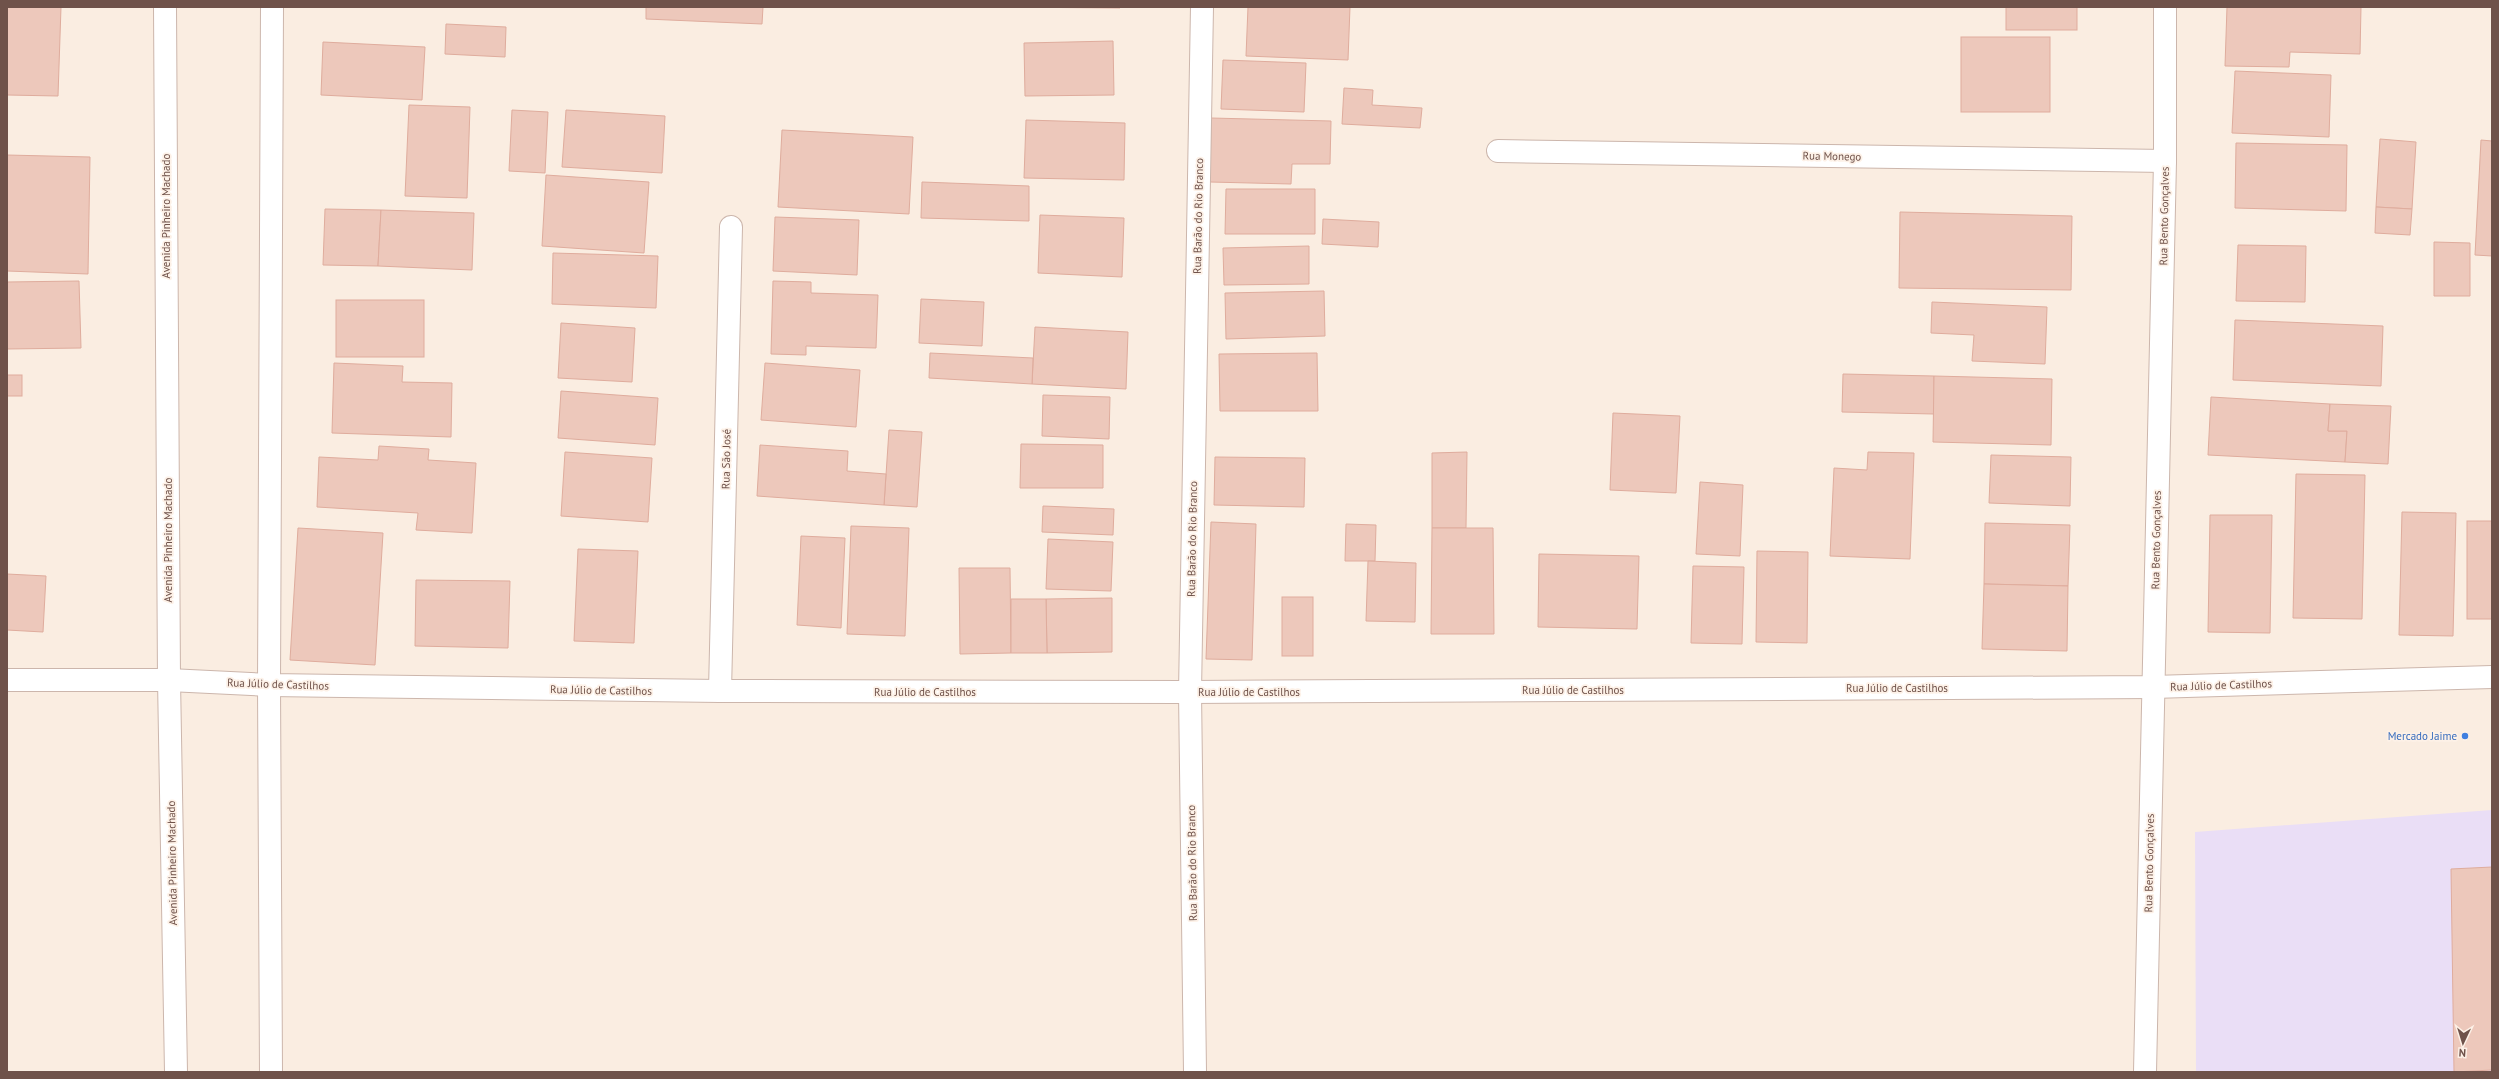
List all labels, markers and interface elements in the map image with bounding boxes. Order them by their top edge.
street label: Rua Monego [1803,148,1862,164]
street label: Avenida Pinheiro Machado [159,154,173,278]
street label: Rua Barão do Rio Branco [1190,158,1206,274]
street label: Rua Bento Gonçalves [2156,166,2172,266]
street label: Rua São José [718,428,734,489]
street label: Avenida Pinheiro Machado [161,478,175,602]
street label: Rua Barão do Rio Branco [1184,481,1200,597]
street label: Rua Bento Gonçalves [2148,490,2164,590]
street label: Rua Júlio de Castilhos [227,675,330,693]
street label: Rua Júlio de Castilhos [2170,676,2273,694]
street label: Rua Júlio de Castilhos [1846,681,1948,695]
street label: Rua Júlio de Castilhos [550,682,652,698]
street label: Rua Júlio de Castilhos [1522,683,1624,697]
street label: Rua Júlio de Castilhos [874,685,976,699]
street label: Rua Júlio de Castilhos [1198,685,1300,699]
place label: Mercado Jaime [2388,729,2457,743]
marker: Mercado Jaime [2460,731,2470,741]
street label: Avenida Pinheiro Machado [164,800,180,925]
street label: Rua Barão do Rio Branco [1184,805,1200,921]
street label: Rua Bento Gonçalves [2141,813,2157,913]
north arrow [2443,1023,2483,1063]
text: N [2458,1046,2466,1060]

